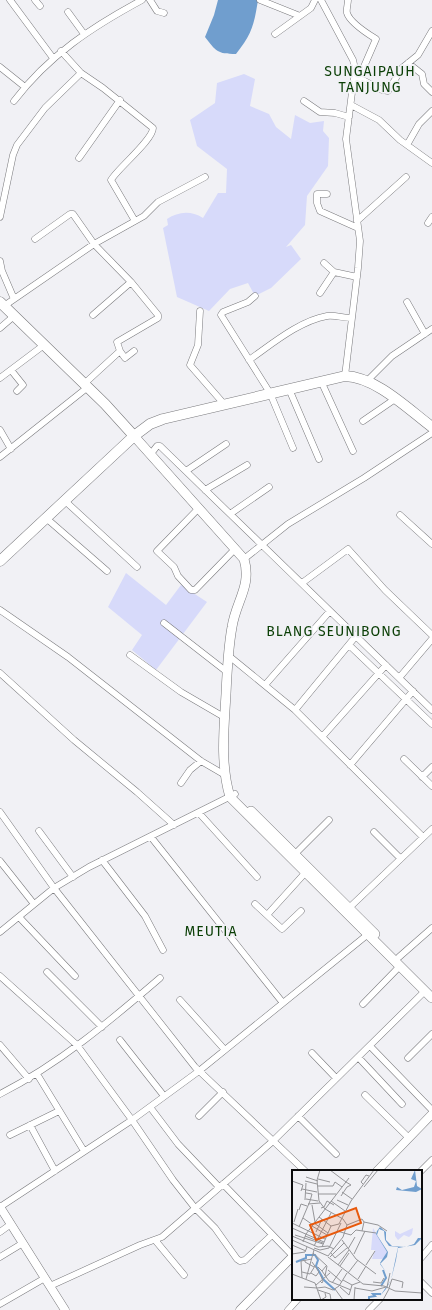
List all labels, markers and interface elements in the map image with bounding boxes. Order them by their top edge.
district label: SUNGAIPAUH TANJUNG [324,63,416,96]
district label: BLANG SEUNIBONG [266,623,402,640]
district label: MEUTIA [184,923,238,940]
inset map [292,1170,422,1300]

